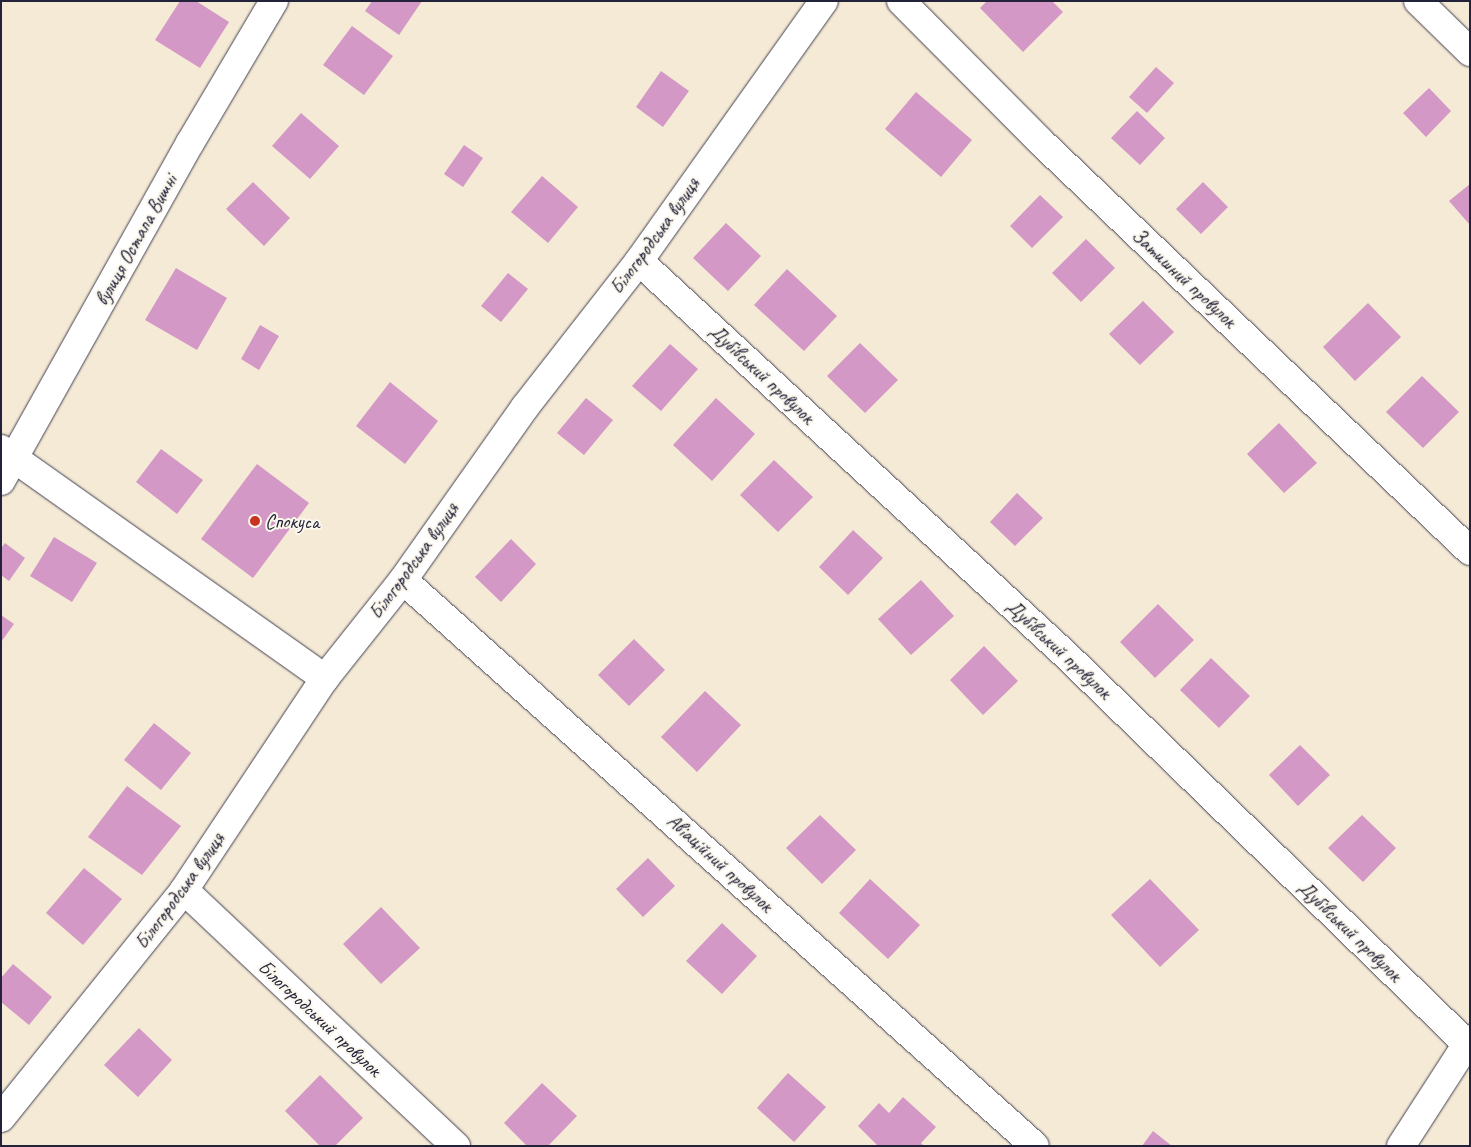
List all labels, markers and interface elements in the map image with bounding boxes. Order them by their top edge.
street label: вулиця Остапа Вишні [90,170,182,310]
street label: Білогородська вулиця [605,173,705,299]
street label: Затишний провулок [1127,223,1241,333]
street label: Дубівський провулок [704,319,820,429]
street label: Білогородська вулиця [364,498,464,624]
place label: Спокуса [265,509,319,533]
marker: Спокуса [249,515,261,527]
street label: Дубівський провулок [1001,594,1117,704]
street label: Авіаційний провулок [662,809,778,917]
street label: Білогородська вулиця [130,828,230,954]
street label: Дубівський провулок [1293,875,1407,987]
street label: Білогородський провулок [253,955,387,1081]

